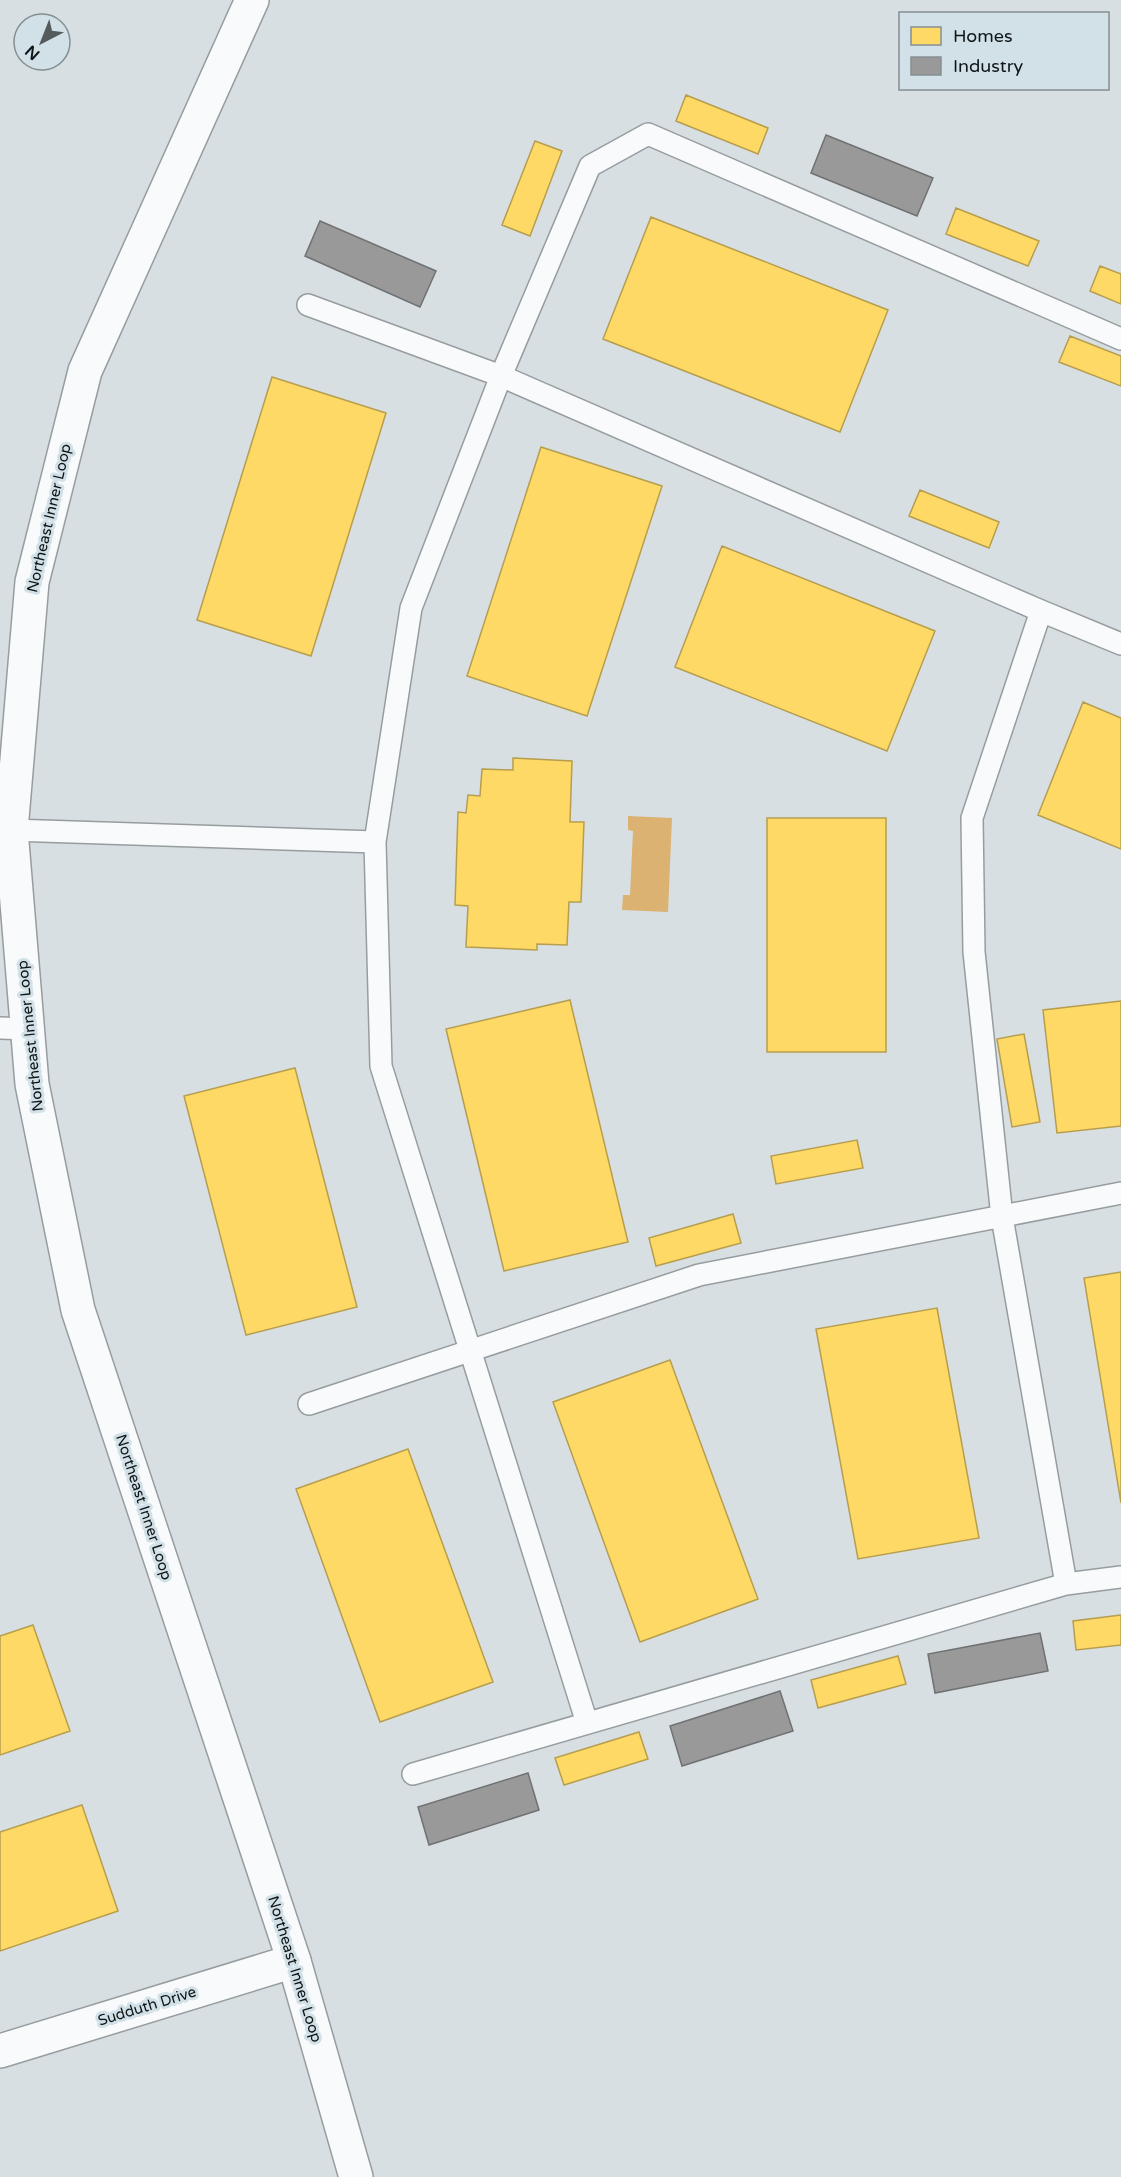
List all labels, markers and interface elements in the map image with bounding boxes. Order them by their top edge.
north arrow [12,12,72,72]
legend [899,12,1109,90]
text: Homes [953,25,1013,47]
text: N [21,41,44,64]
text: Industry [953,55,1024,77]
street label: Northeast Inner Loop [23,442,75,594]
street label: Northeast Inner Loop [13,959,47,1113]
street label: Northeast Inner Loop [112,1432,176,1582]
street label: Northeast Inner Loop [264,1894,326,2044]
street label: Sudduth Drive [96,1982,198,2030]

